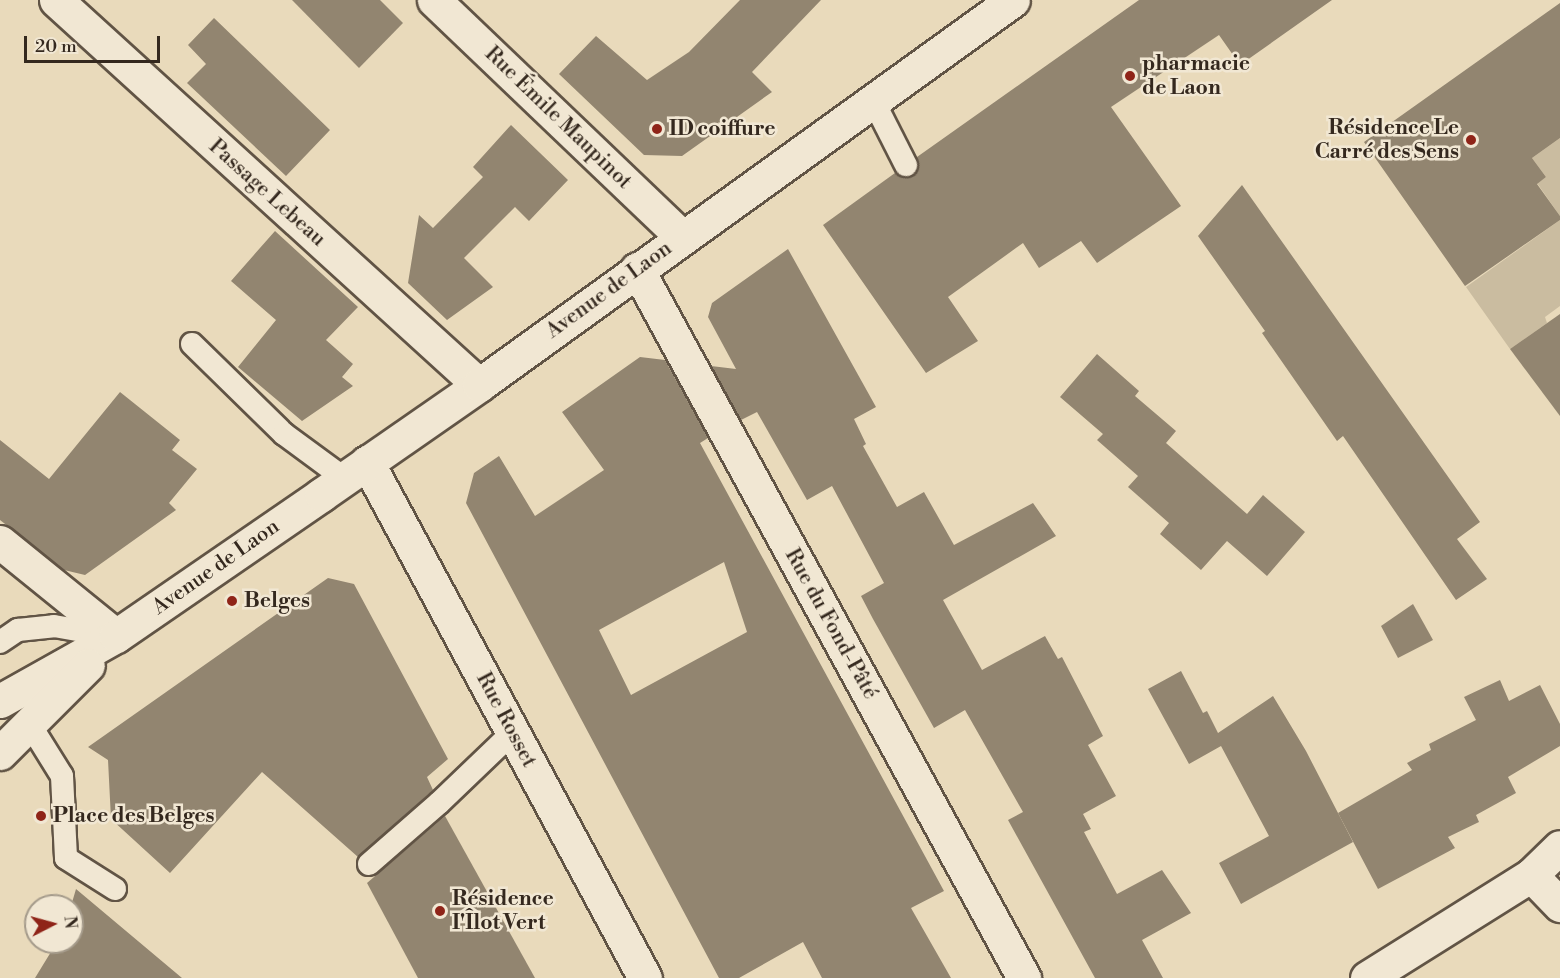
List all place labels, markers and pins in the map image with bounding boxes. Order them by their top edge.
place label: pharmacie de Laon [1142,51,1250,101]
marker: pharmacie de Laon [1123,69,1137,83]
place label: Résidence Le Carré des Sens [1315,115,1459,165]
place label: ID coiffure [669,116,776,142]
marker: ID coiffure [650,122,664,136]
marker: Résidence Le Carré des Sens [1464,133,1478,147]
place label: Belges [244,588,310,614]
marker: Belges [225,594,239,608]
place label: Place des Belges [53,803,215,829]
marker: Place des Belges [34,809,48,823]
place label: Résidence I'Îlot Vert [452,886,554,936]
marker: Résidence I'Îlot Vert [433,904,447,918]

